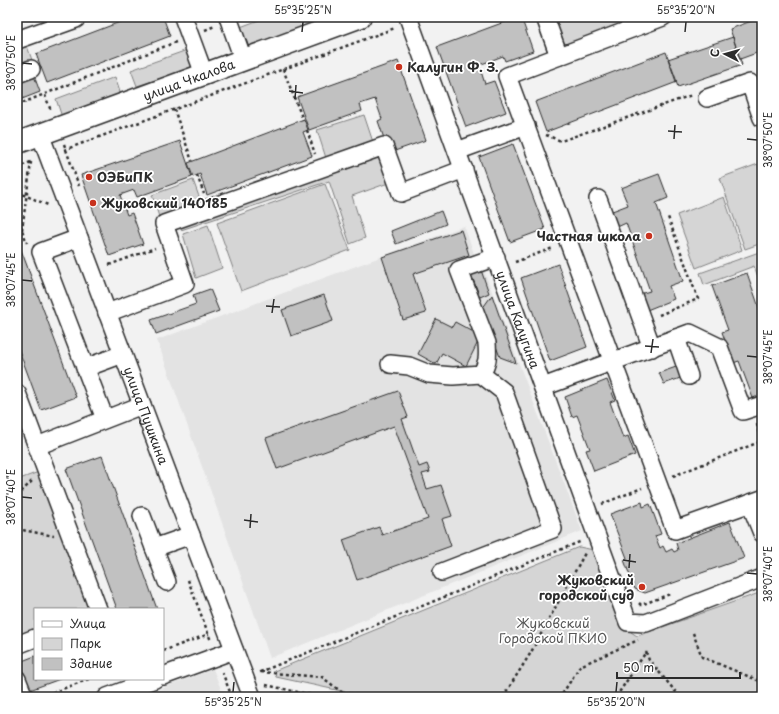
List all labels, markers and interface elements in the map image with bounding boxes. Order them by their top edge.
text: 55°35'25"N [274,2,332,17]
text: 55°35'20"N [657,2,715,17]
north arrow [705,34,745,74]
text: 38°07'50"E [3,35,18,91]
text: С [706,48,723,58]
street label: улица Чкалова [140,54,238,105]
place label: Калугин Ф. З. [407,57,499,76]
marker: Калугин Ф. З. [394,62,404,72]
text: 38°07'50"E [760,112,775,168]
place label: ОЭБиПК [97,167,153,186]
marker: ОЭБиПК [84,172,94,182]
place label: Жуковский 140185 [101,193,228,212]
marker: Жуковский 140185 [88,198,98,208]
place label: Частная школа [536,226,641,245]
marker: Частная школа [644,231,654,241]
text: 38°07'45"E [3,252,18,308]
street label: улица Калугина [492,268,545,372]
text: 38°07'45"E [760,329,775,385]
street label: улица Пушкина [119,364,174,468]
text: 38°07'40"E [3,469,18,525]
text: 38°07'40"E [760,546,775,602]
place label: Жуковский городской суд [539,570,634,604]
marker: Жуковский городской суд [637,582,647,592]
legend [34,608,164,680]
park label: Жуковский Городской ПКИО [499,613,607,647]
text: Улица [70,614,106,632]
text: Парк [70,634,102,652]
text: Здание [70,654,112,672]
scale bar [617,654,740,680]
text: 50 m [623,658,654,676]
text: 55°35'25"N [204,694,262,709]
text: 55°35'20"N [587,694,645,709]

